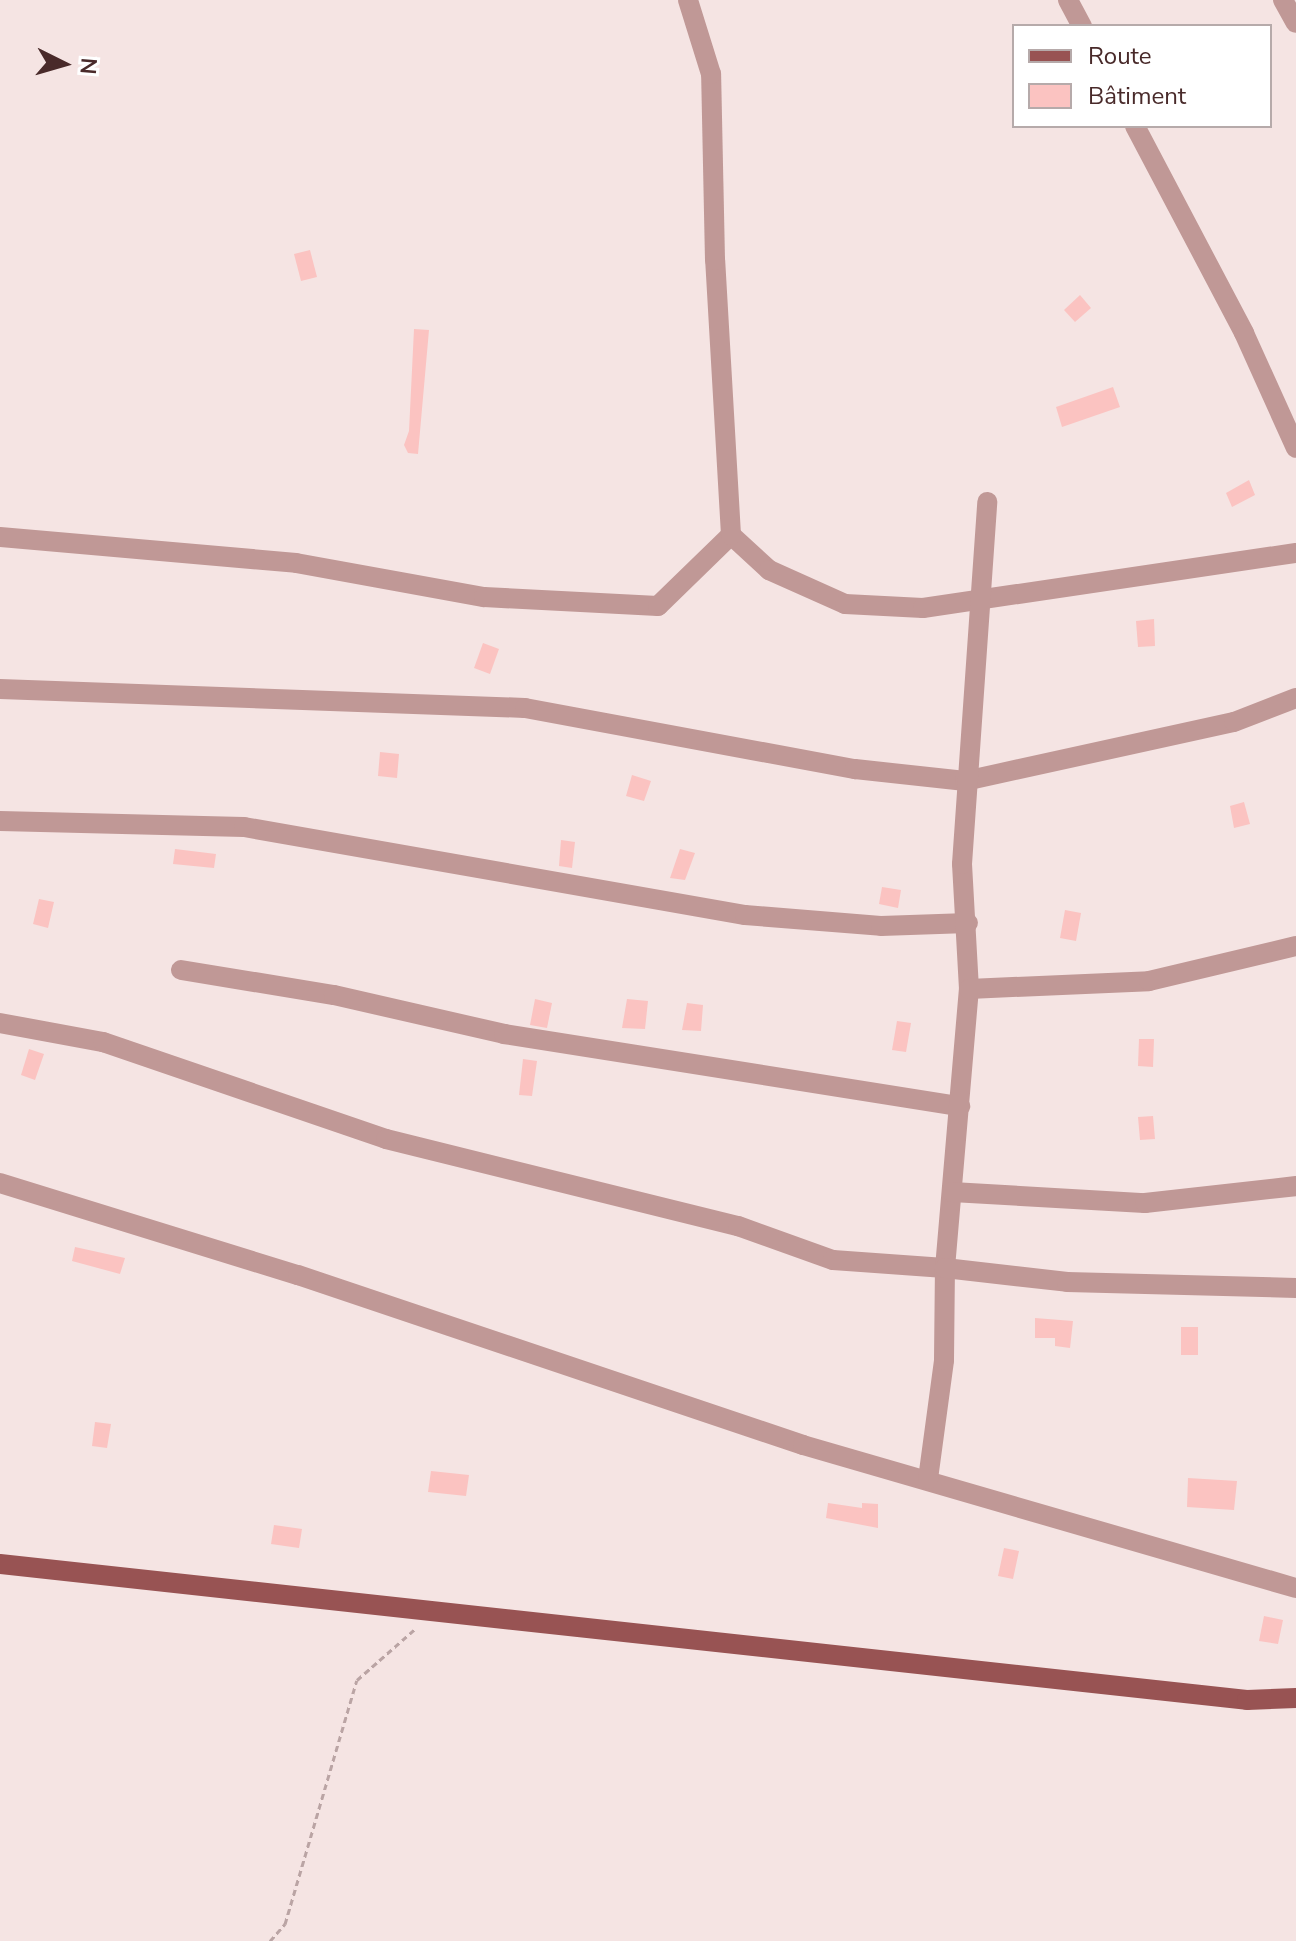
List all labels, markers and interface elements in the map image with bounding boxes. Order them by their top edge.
north arrow [24,24,104,104]
legend [1012,24,1272,128]
text: Route [1088,40,1152,72]
text: N [72,57,104,76]
text: Bâtiment [1088,80,1186,112]

